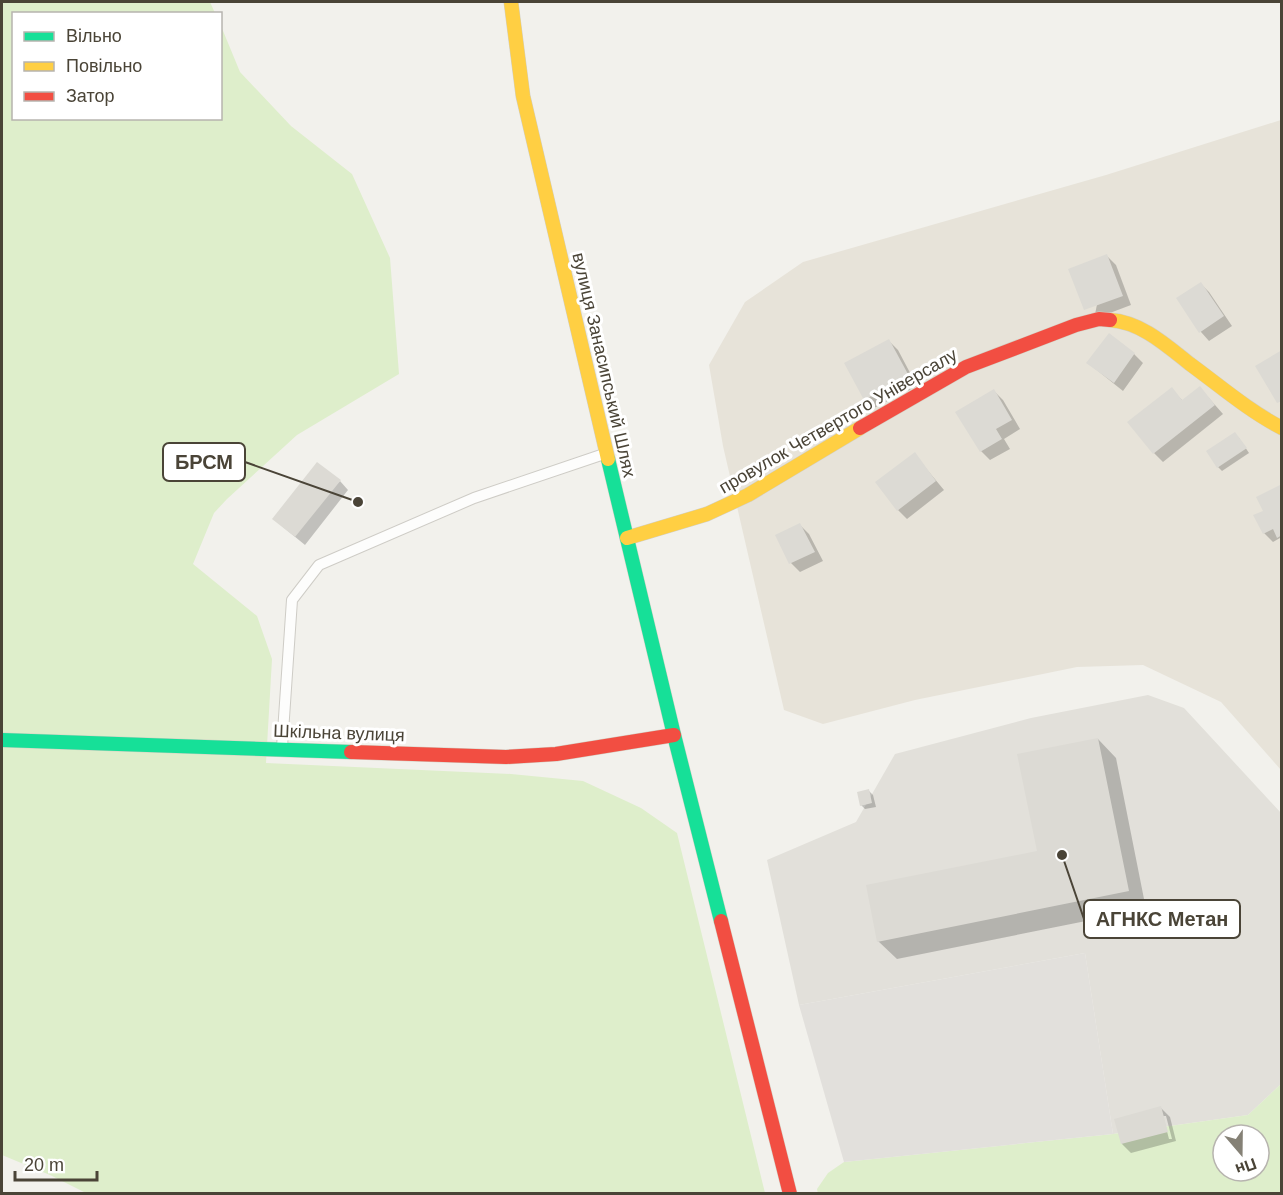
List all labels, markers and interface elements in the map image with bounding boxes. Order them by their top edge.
legend [12,12,222,120]
text: Вільно [66,26,122,46]
text: Повільно [66,56,142,76]
text: Затор [66,86,115,106]
street label: вулиця Занасипський Шлях [568,251,640,479]
street label: провулок Четвертого Універсалу [715,344,961,498]
callout: БРСМ [163,443,245,481]
text: БРСМ [175,451,233,473]
street label: Шкільна вулиця [273,721,405,745]
callout: АГНКС Метан [1084,900,1240,938]
text: АГНКС Метан [1096,908,1228,930]
north arrow [1211,1123,1271,1183]
scale bar [15,1144,98,1182]
text: 20 m [24,1155,64,1175]
text: Пн [1233,1155,1259,1178]

